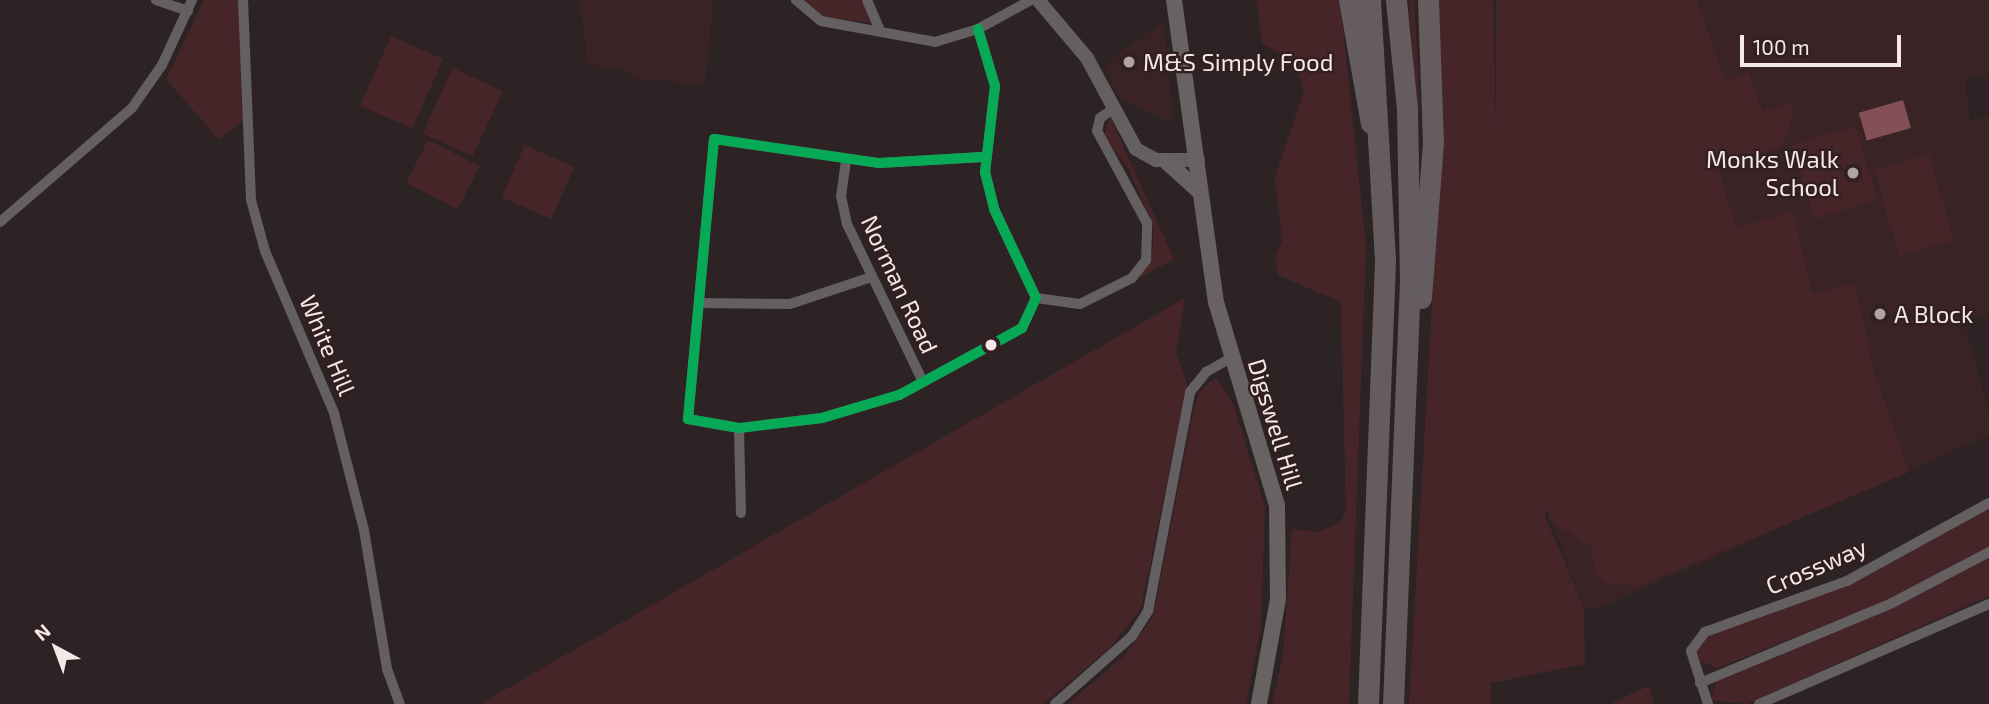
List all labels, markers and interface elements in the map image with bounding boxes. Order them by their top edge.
scale bar [1744,21,1905,65]
text: 100 m [1753,34,1810,59]
place label: M&S Simply Food [1143,48,1334,76]
marker: M&S Simply Food [1121,54,1137,70]
place label: Monks Walk School [1706,145,1839,201]
marker: Monks Walk School [1845,165,1861,181]
street label: Norman Road [855,210,945,358]
street label: White Hill [294,290,362,400]
place label: A Block [1894,300,1974,328]
marker: A Block [1872,306,1888,322]
unlabelled marker [984,338,998,352]
street label: Digswell Hill [1242,355,1310,493]
street label: Crossway [1761,532,1871,600]
north arrow [21,613,91,683]
text: N [29,619,55,645]

